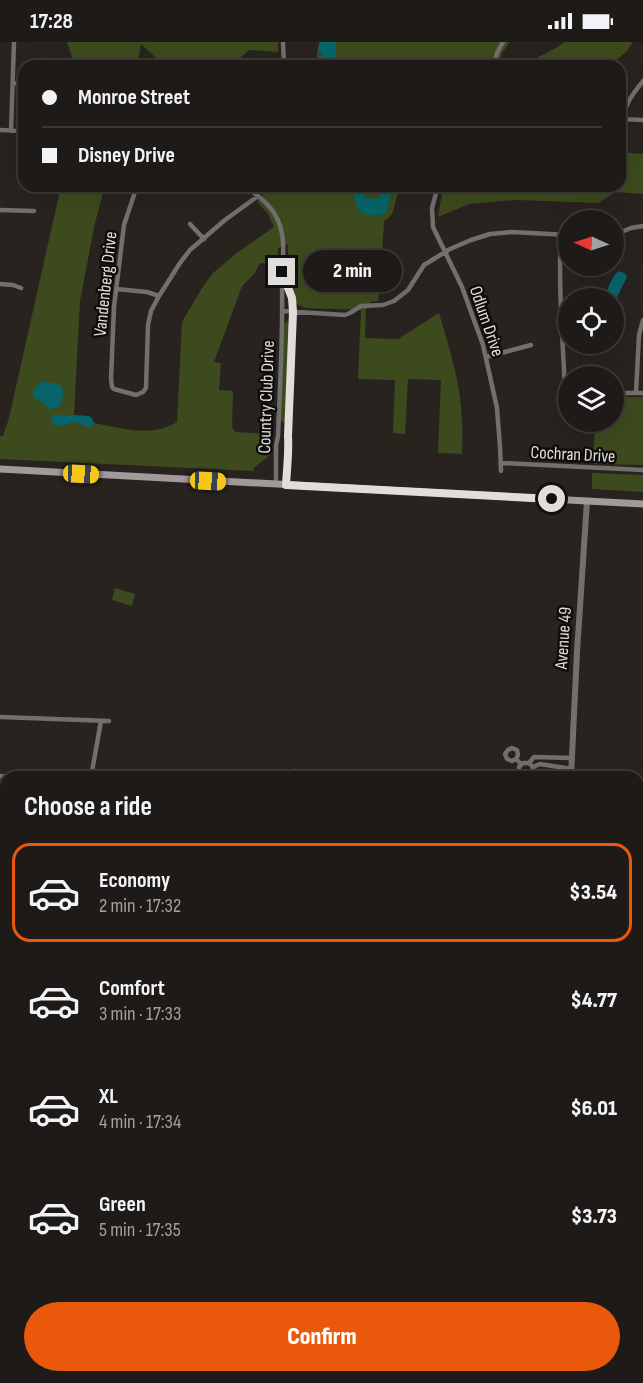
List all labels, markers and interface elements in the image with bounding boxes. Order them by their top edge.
text: 17:28 [30,8,73,35]
text: Monroe Street [78,84,190,111]
text: Disney Drive [78,142,175,169]
north arrow [558,210,624,276]
map controls [558,210,624,432]
street label: Vandenberg Drive [90,231,121,338]
callout: 2 min [303,251,402,293]
route end [268,258,295,285]
text: 2 min [333,259,372,283]
street label: Odlum Drive [465,283,508,359]
button: locate [558,288,624,354]
street label: Country Club Drive [254,340,279,454]
button: layers [558,366,624,432]
street label: Cochran Drive [530,442,616,467]
car [63,464,99,484]
car [190,471,226,491]
route start [538,485,565,512]
street label: Avenue 49 [551,606,576,671]
text: Choose a ride [24,791,152,823]
icon: car [27,866,81,920]
text: Economy [99,867,170,894]
text: $3.54 [569,879,617,906]
text: 2 min · 17:32 [99,894,181,918]
icon: car [27,974,81,1028]
text: Comfort [99,975,165,1002]
text: $4.77 [570,987,617,1014]
text: 3 min · 17:33 [99,1002,181,1026]
icon: car [27,1082,81,1136]
text: XL [99,1083,118,1110]
text: $6.01 [570,1095,617,1122]
text: 4 min · 17:34 [99,1110,181,1134]
icon: car [27,1190,81,1244]
text: Green [99,1191,146,1218]
text: $3.73 [571,1203,617,1230]
text: 5 min · 17:35 [99,1218,181,1242]
button: Confirm [24,1302,620,1371]

